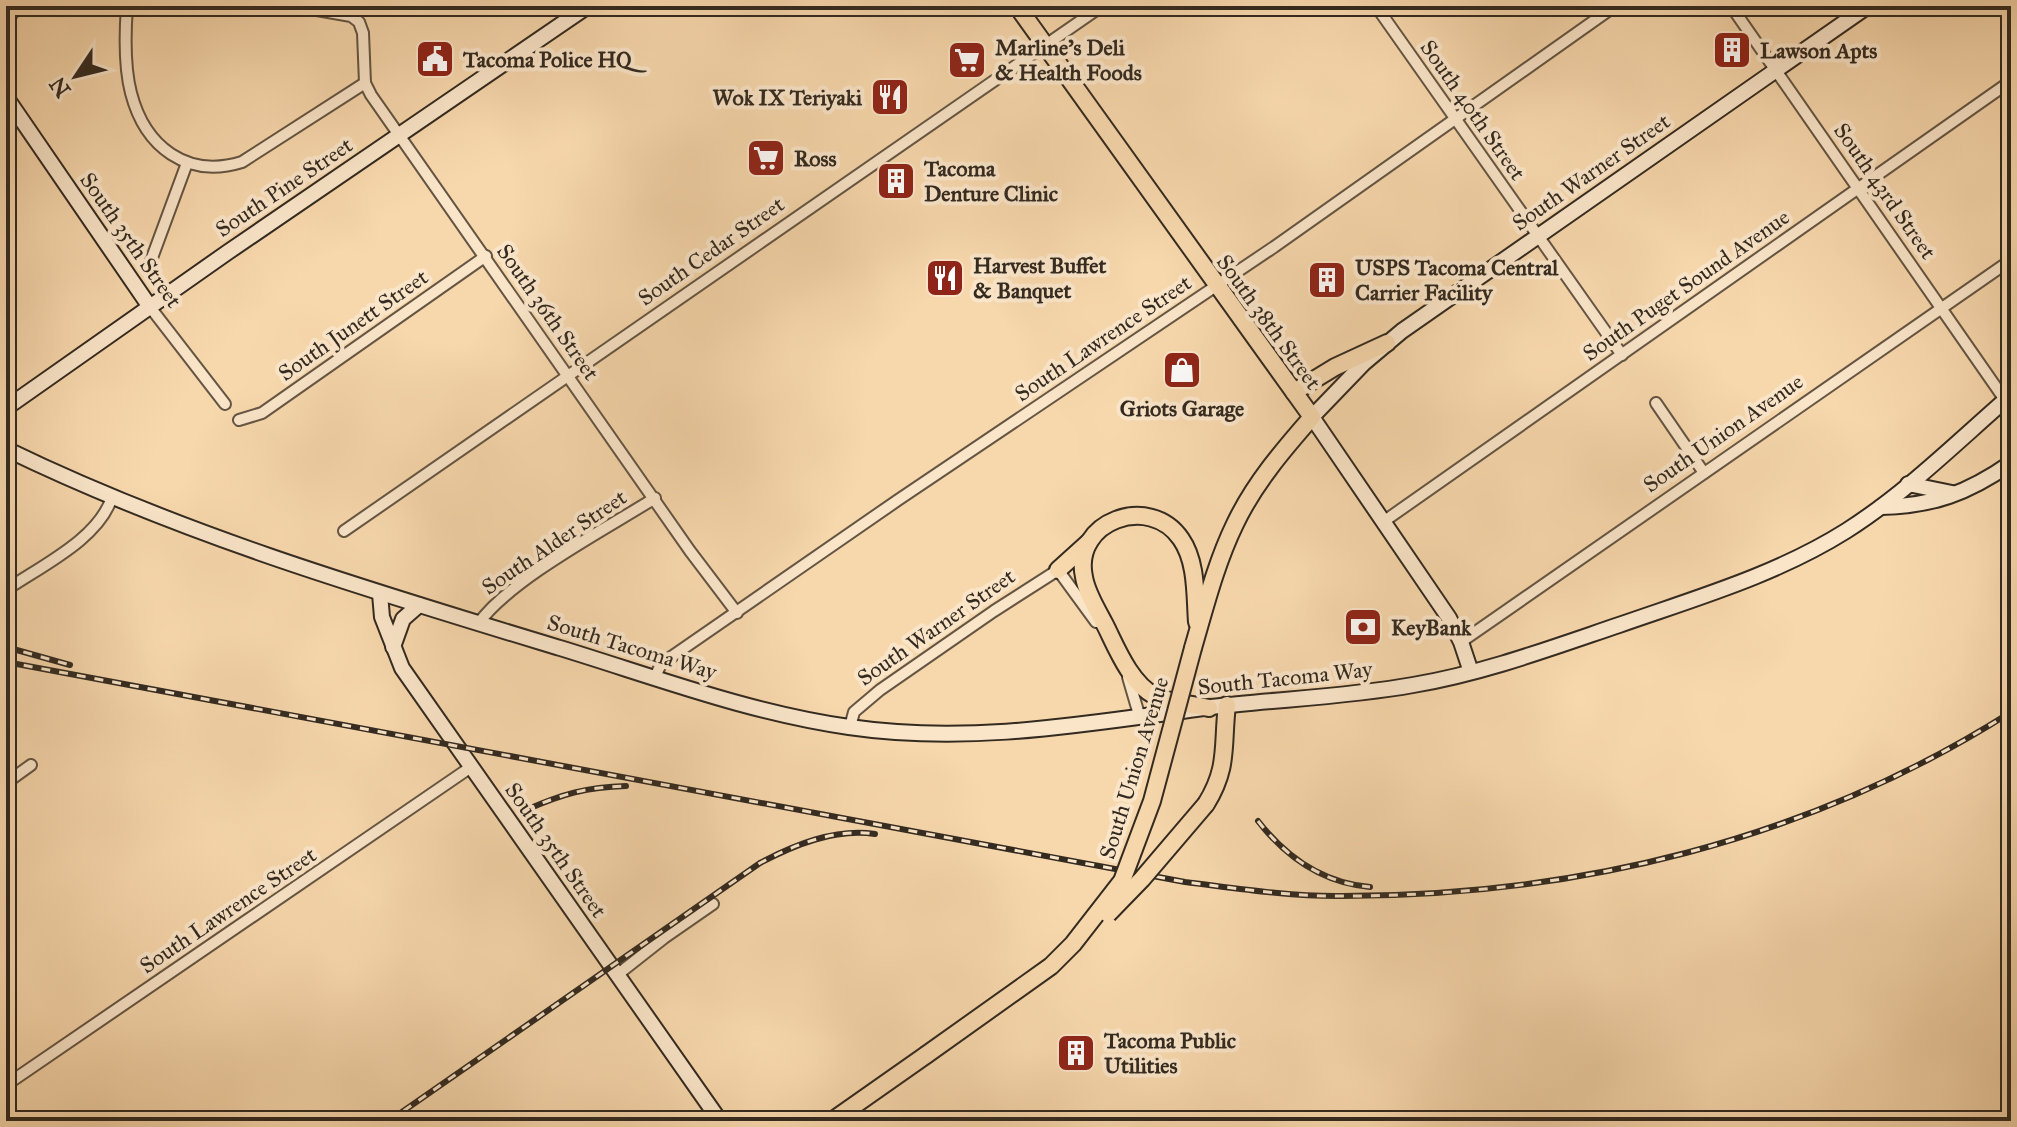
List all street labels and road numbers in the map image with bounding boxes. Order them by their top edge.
street label: South 40th Street [1415,35,1531,185]
street label: South Warner Street [1507,107,1675,237]
street label: South 43rd Street [1828,118,1942,264]
street label: South Pine Street [210,131,358,243]
street label: South 35th Street [74,167,188,313]
street label: South Cedar Street [633,190,790,312]
street label: South Puget Sound Avenue [1577,203,1795,367]
street label: South 36th Street [491,239,605,385]
street label: South 38th Street [1211,249,1327,395]
street label: South Junett Street [273,263,433,387]
street label: South Lawrence Street [1010,269,1197,407]
street label: South Union Avenue [1638,368,1808,498]
street label: South Alder Street [476,483,632,600]
street label: South Warner Street [852,562,1020,692]
street label: South Tacoma Way [544,608,721,686]
street label: South Tacoma Way [1196,655,1374,701]
street label: South Union Avenue [1093,674,1175,862]
street label: South 35th Street [499,777,613,923]
street label: South Lawrence Street [135,841,322,979]

